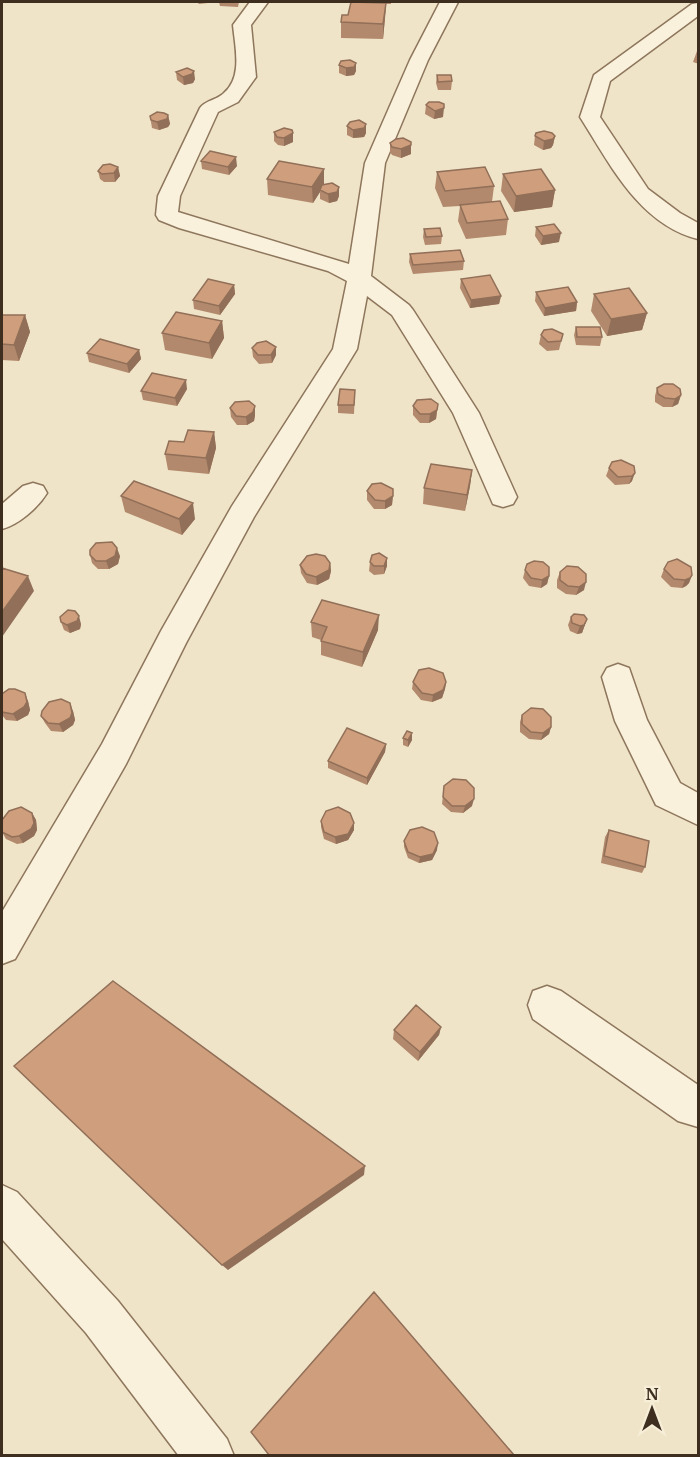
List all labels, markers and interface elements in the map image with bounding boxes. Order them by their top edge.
north arrow [622,1379,682,1439]
text: N [646,1384,659,1404]

